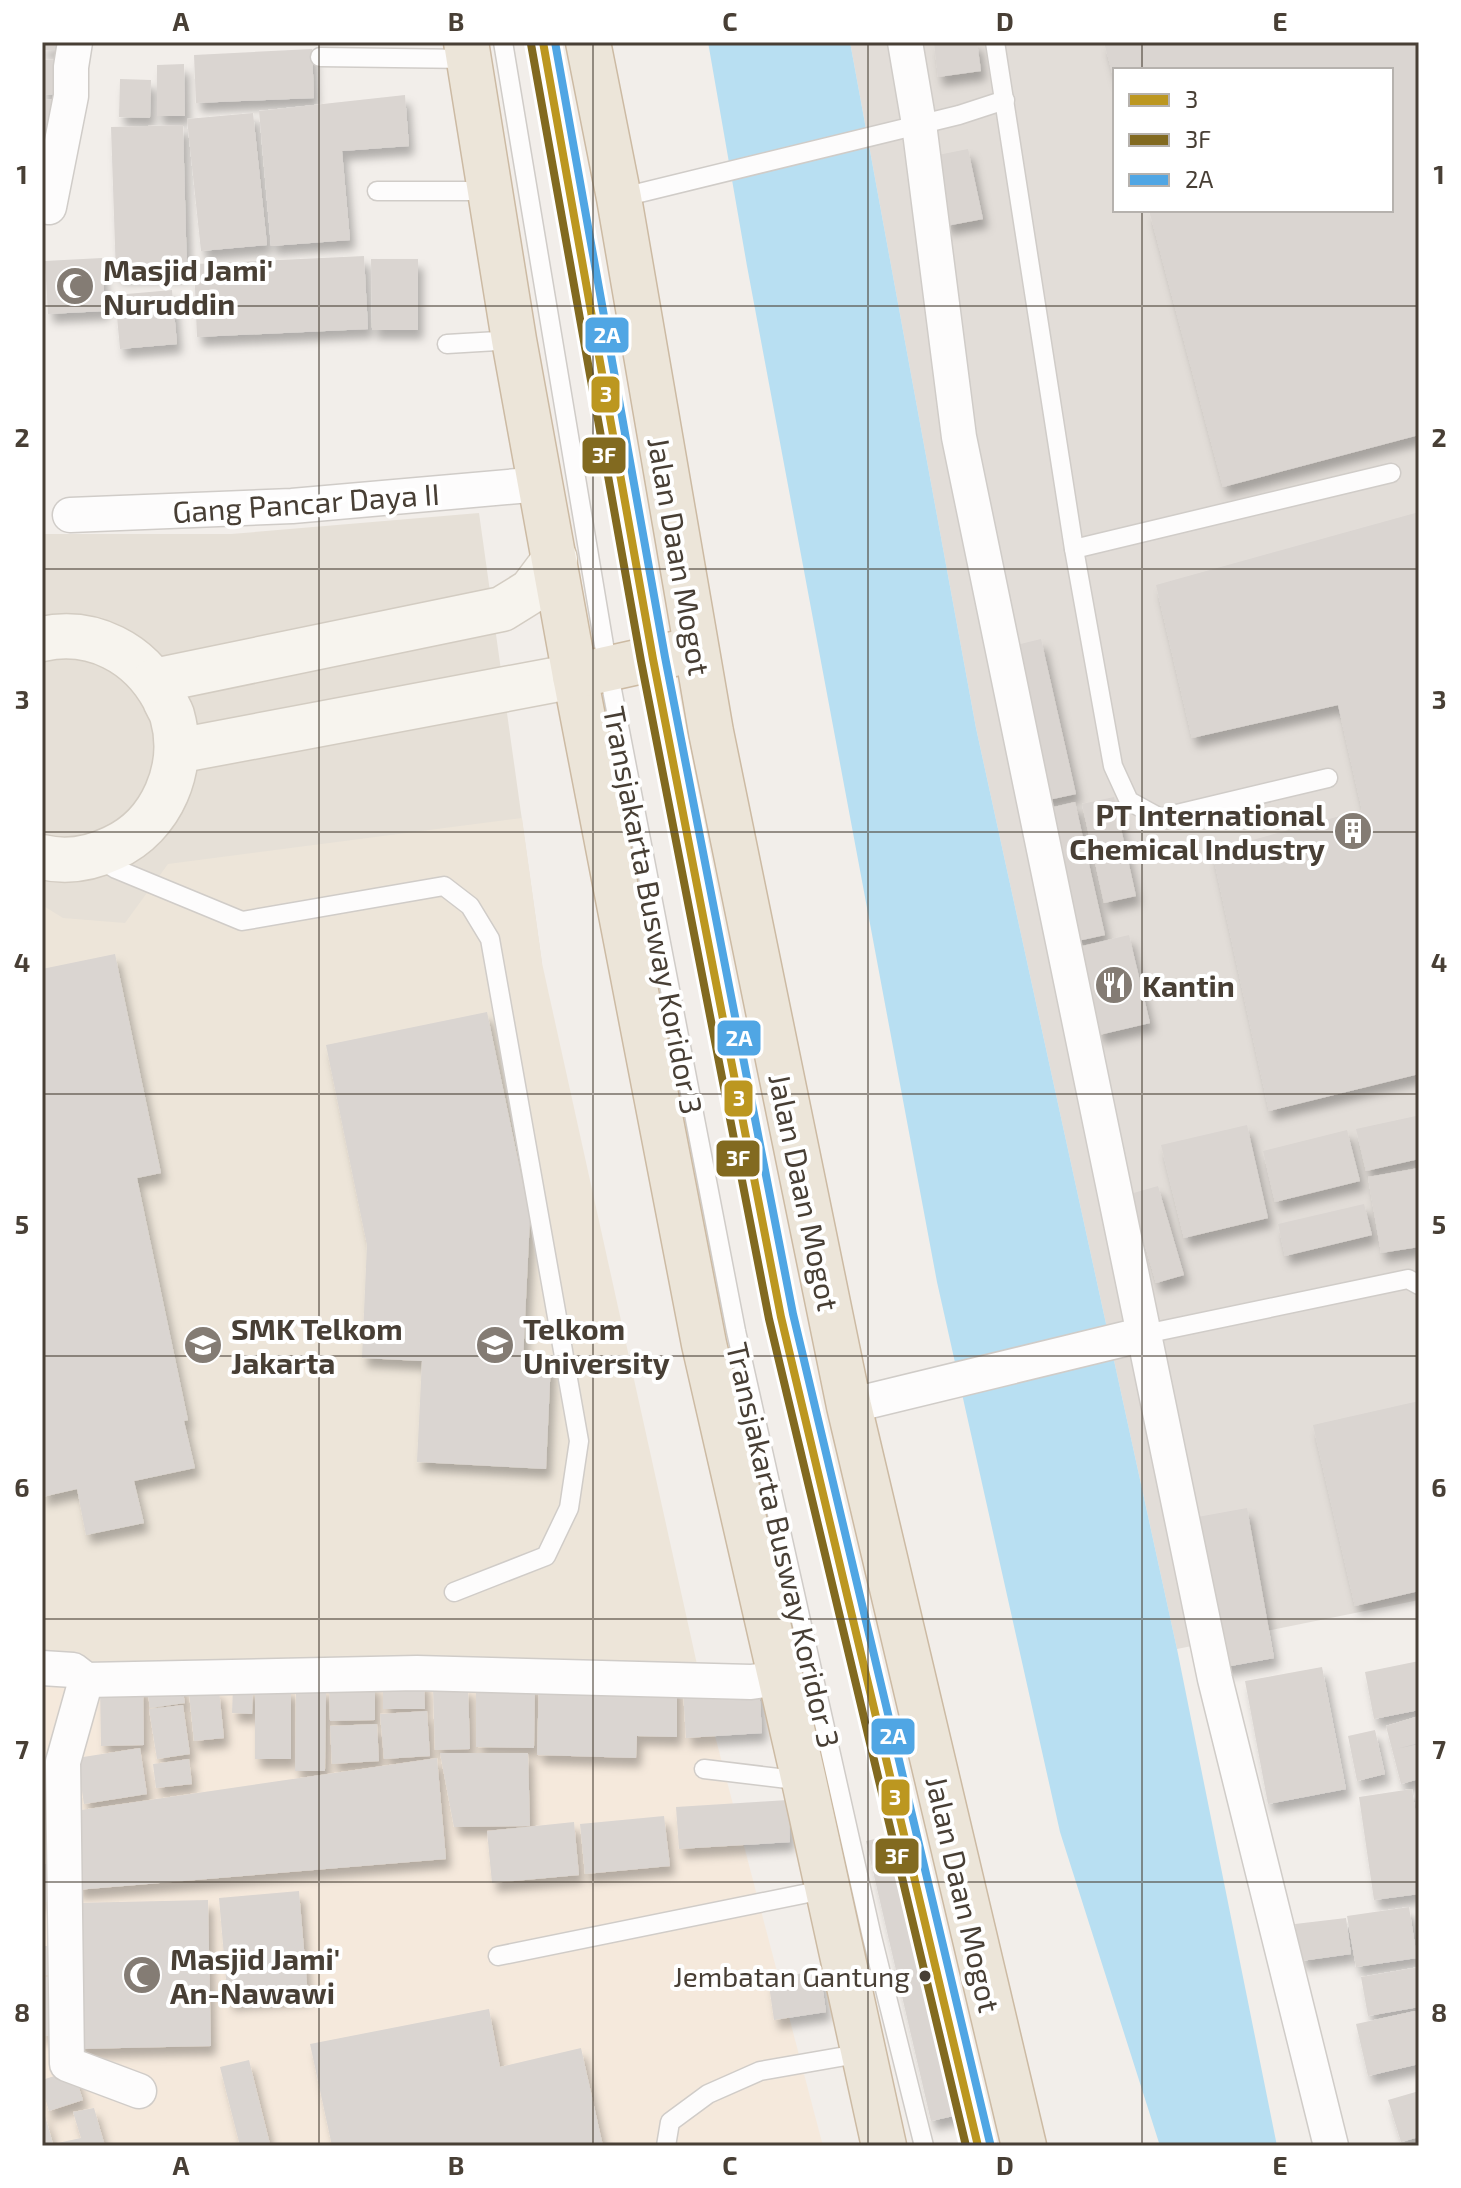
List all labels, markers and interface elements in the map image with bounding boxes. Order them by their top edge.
text: A [173,5,190,36]
text: B [448,5,464,36]
text: C [722,5,738,36]
text: D [996,5,1014,36]
text: E [1272,5,1288,36]
legend [1113,68,1393,212]
text: 3 [1185,84,1198,113]
text: 3F [1185,124,1211,153]
text: 1 [16,158,28,189]
text: 1 [1433,158,1445,189]
text: 2A [1185,164,1213,193]
place label: Masjid Jami' Nuruddin [103,251,273,321]
mosque icon: Masjid Jami' Nuruddin [54,265,96,307]
line badge: 2A [584,316,630,354]
text: 2A [593,321,621,347]
line badge: 3 [590,375,621,414]
text: 3 [600,380,612,406]
text: 2 [14,421,30,452]
text: 2 [1431,421,1447,452]
street label: Jalan Daan Mogot [641,434,719,678]
line badge: 3F [581,436,627,475]
text: 3F [592,441,616,467]
street label: Gang Pancar Daya II [171,475,441,529]
text: 3 [15,683,29,714]
text: 3 [1432,683,1446,714]
street label: Transjakarta Busway Koridor 3 [597,703,711,1117]
place label: PT International Chemical Industry [1069,796,1325,867]
building icon: PT International Chemical Industry [1332,810,1374,852]
text: 4 [14,946,30,977]
text: 4 [1431,946,1447,977]
restaurant icon: Kantin [1093,964,1135,1006]
place label: Kantin [1142,967,1235,1003]
line badge: 2A [716,1019,762,1057]
text: 2A [725,1024,753,1050]
street label: Jalan Daan Mogot [762,1070,848,1314]
line badge: 3 [723,1079,754,1118]
text: 3 [733,1084,745,1110]
line badge: 3F [715,1139,761,1178]
text: 3F [726,1144,750,1170]
text: 5 [15,1208,29,1239]
text: 5 [1432,1208,1446,1239]
place label: SMK Telkom Jakarta [231,1310,403,1380]
place label: Telkom University [523,1310,670,1381]
school or university icon: SMK Telkom Jakarta [182,1324,224,1366]
school or university icon: Telkom University [474,1324,516,1366]
street label: Transjakarta Busway Koridor 3 [720,1339,848,1751]
text: 6 [14,1471,30,1502]
text: 6 [1431,1471,1447,1502]
line badge: 2A [870,1717,916,1756]
text: 2A [879,1722,907,1748]
text: 7 [15,1733,29,1764]
text: 7 [1432,1733,1446,1764]
street label: Jalan Daan Mogot [919,1772,1009,2016]
line badge: 3 [880,1778,911,1817]
text: 3 [889,1783,901,1809]
line badge: 3F [874,1837,920,1875]
text: 3F [885,1842,909,1868]
place label: Masjid Jami' An-Nawawi [170,1940,340,2010]
mosque icon: Masjid Jami' An-Nawawi [121,1954,163,1996]
place label: Jembatan Gantung [673,1959,910,1993]
marker: Jembatan Gantung [917,1968,933,1984]
text: 8 [14,1996,30,2027]
text: 8 [1431,1996,1447,2027]
text: A [173,2149,190,2180]
text: B [448,2149,464,2180]
text: C [722,2149,738,2180]
text: D [996,2149,1014,2180]
text: E [1272,2149,1288,2180]

